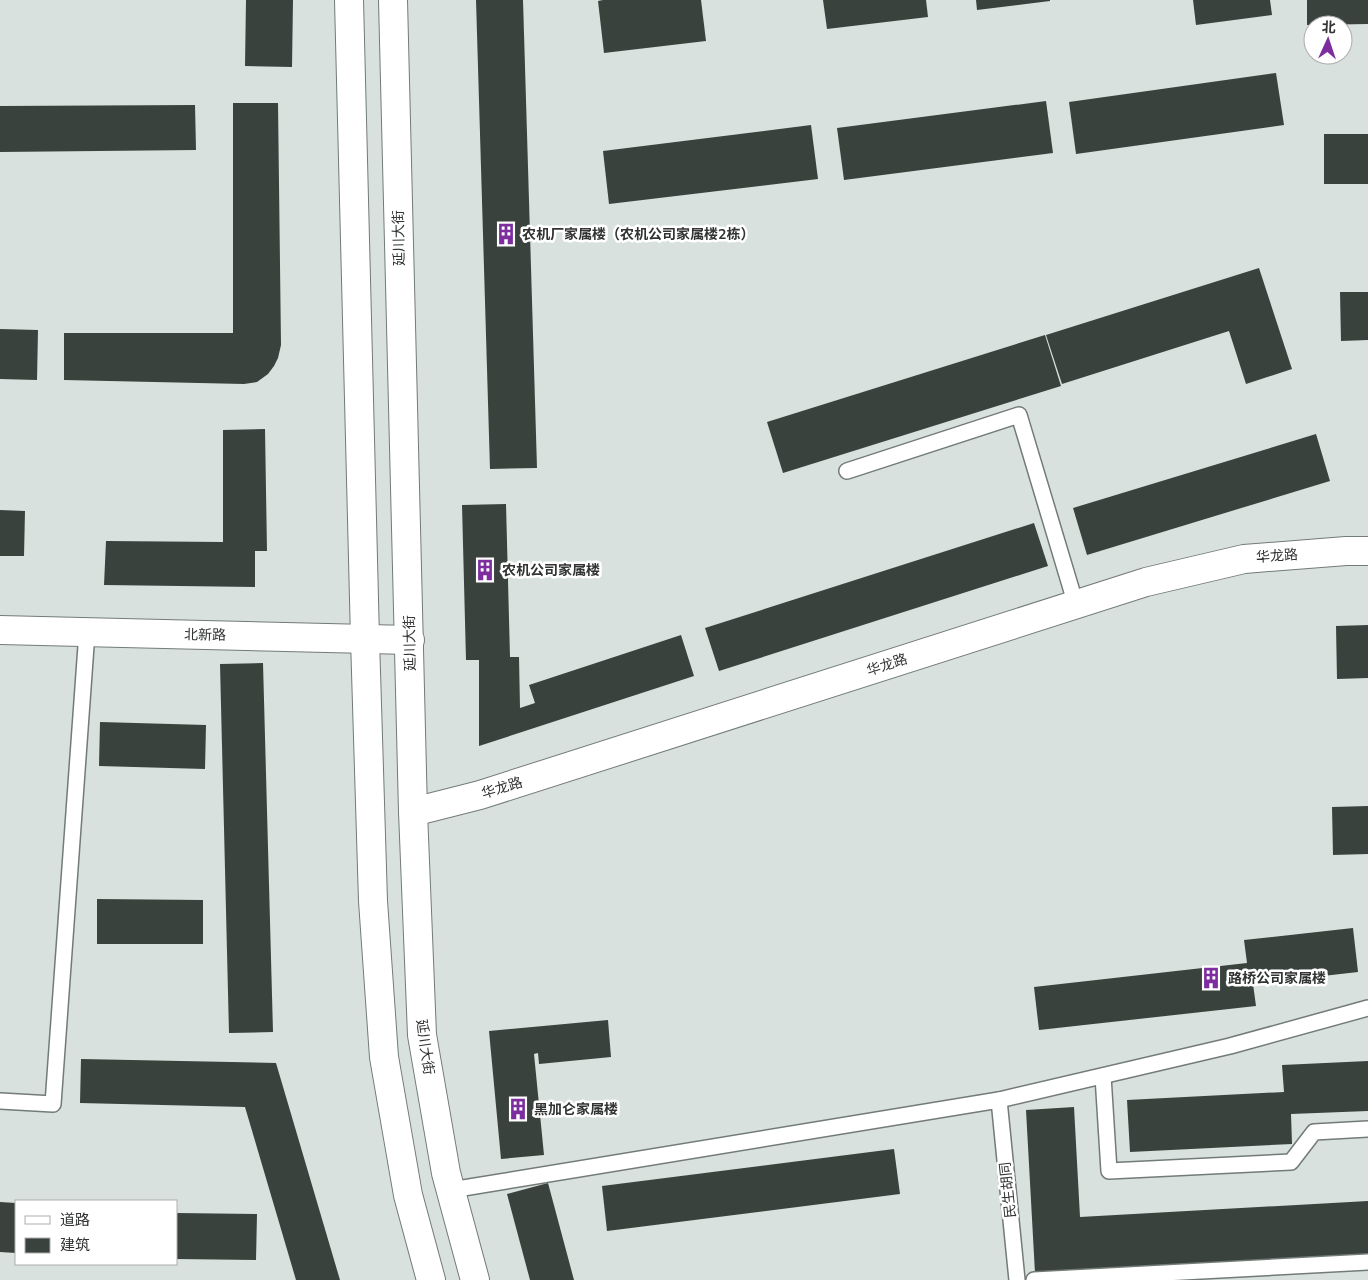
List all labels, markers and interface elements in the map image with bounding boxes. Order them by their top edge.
north arrow [1303,15,1353,65]
text: 北 [1321,18,1336,37]
street label: 延川大街 [389,210,409,266]
building icon: 农机厂家属楼（农机公司家属楼2栋） [493,221,519,247]
place label: 农机厂家属楼（农机公司家属楼2栋） [522,225,754,244]
street label: 华龙路 [1255,545,1299,567]
building icon: 农机公司家属楼 [472,557,498,583]
place label: 农机公司家属楼 [502,561,600,580]
street label: 延川大街 [400,615,420,671]
street label: 北新路 [184,625,226,645]
street label: 华龙路 [864,649,910,681]
street label: 华龙路 [479,773,525,803]
building icon: 路桥公司家属楼 [1198,965,1224,991]
place label: 路桥公司家属楼 [1228,969,1326,988]
street label: 延川大街 [412,1018,438,1076]
building icon: 黑加仑家属楼 [505,1096,531,1122]
place label: 黑加仑家属楼 [534,1100,618,1119]
street label: 民生胡同 [996,1161,1020,1219]
legend [15,1200,178,1265]
text: 道路 [60,1210,90,1230]
text: 建筑 [60,1235,90,1255]

